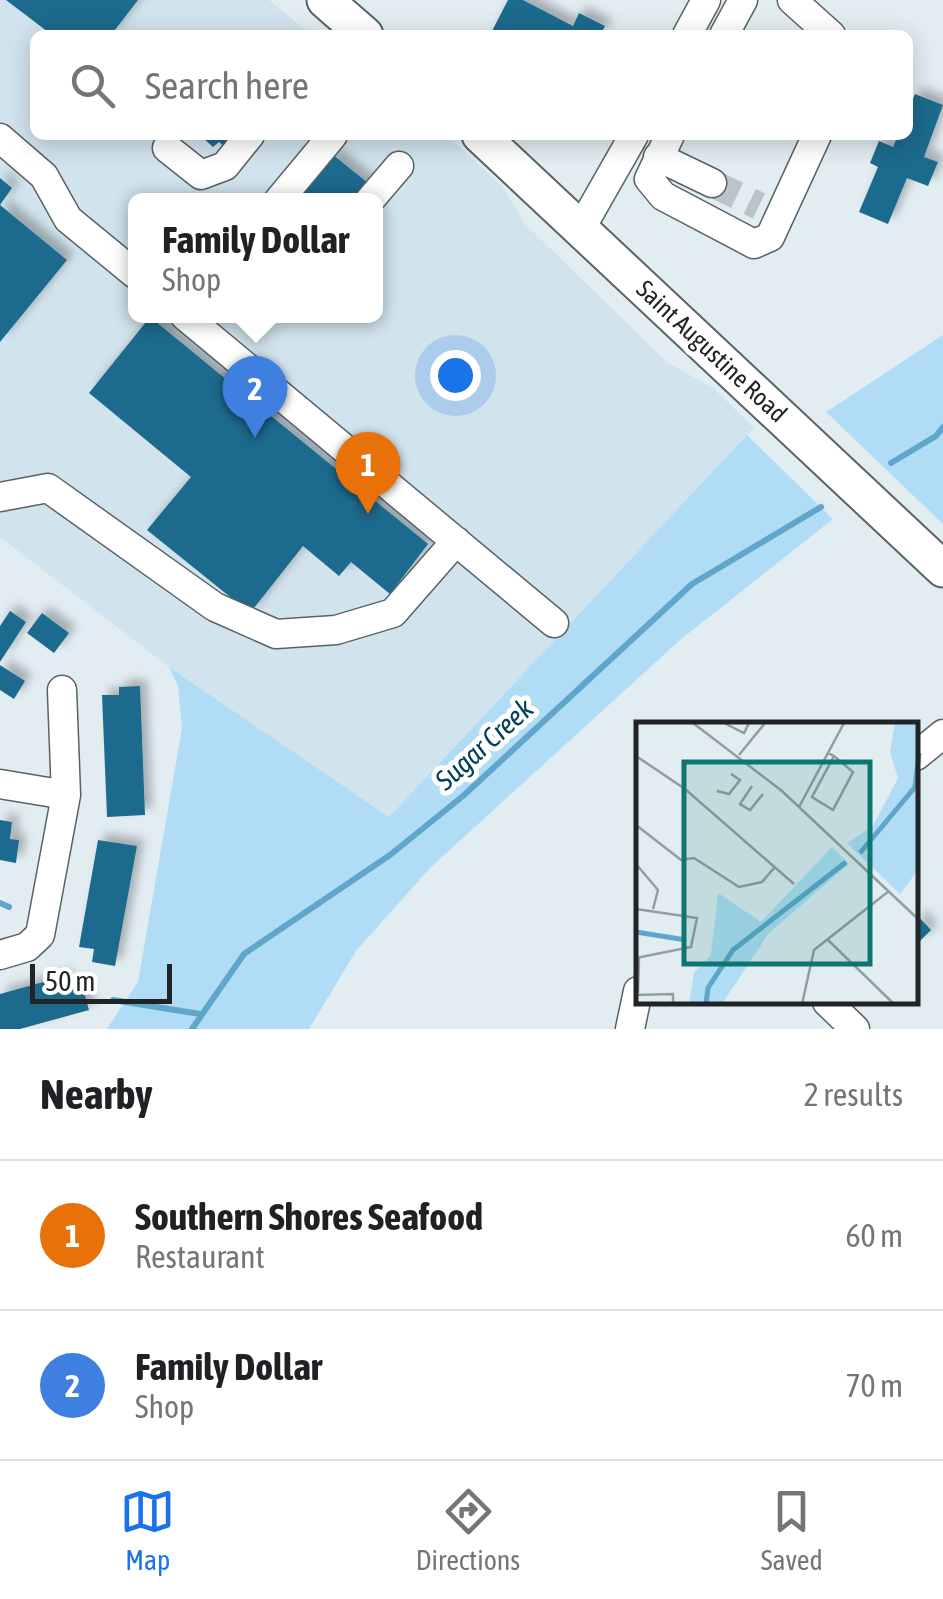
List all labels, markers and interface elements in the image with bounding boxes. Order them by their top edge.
search box [30,30,913,140]
icon: search [65,58,120,113]
text: Search here [145,64,309,107]
popup [128,193,383,323]
text: Family Dollar [162,218,349,261]
text: Shop [162,261,221,298]
street label: Saint Augustine Road [631,275,793,427]
your location [430,350,481,401]
pin: 2 [222,356,288,438]
pin: 1 [336,432,400,514]
water label: Sugar Creek [428,691,540,797]
inset map [636,722,918,1004]
scale bar [30,959,172,1004]
text: 50 m [45,965,95,997]
text: Nearby [40,1070,153,1118]
text: 2 results [804,1076,903,1113]
text: Southern Shores Seafood [135,1195,483,1238]
text: 1 [65,1217,80,1254]
text: 60 m [845,1217,903,1254]
text: Restaurant [135,1238,265,1275]
text: Family Dollar [135,1345,322,1388]
text: 2 [65,1367,80,1404]
text: 70 m [845,1367,903,1404]
text: Shop [135,1388,194,1425]
tab: Map [120,1484,175,1576]
tab: Directions [416,1484,520,1576]
tab: Saved [761,1484,823,1576]

